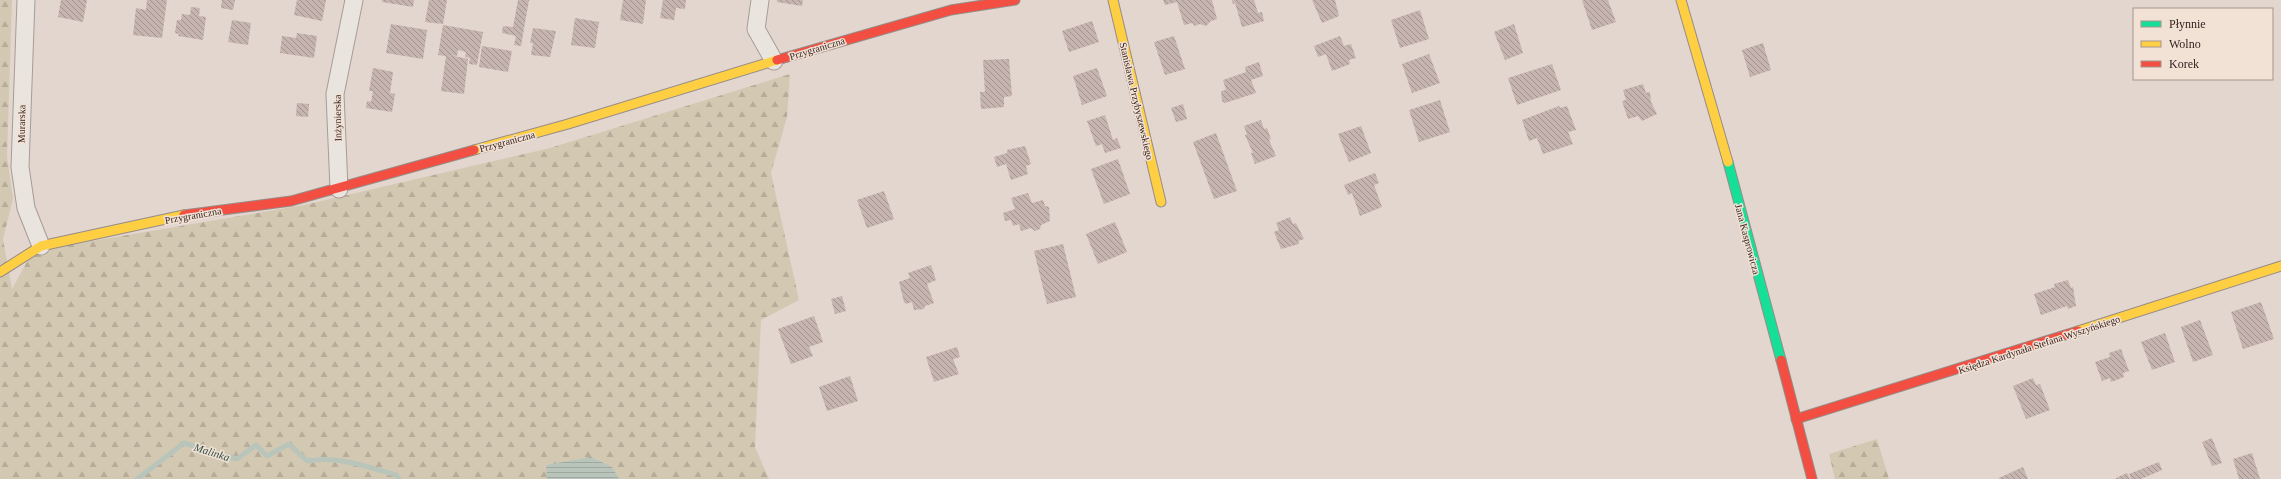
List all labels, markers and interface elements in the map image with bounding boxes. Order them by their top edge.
legend [2133,8,2273,80]
text: Płynnie [2169,17,2206,31]
street label: Przygraniczna [788,35,847,62]
text: Wolno [2169,37,2201,51]
street label: Stanisława Przybyszewskiego [1118,41,1155,161]
text: Korek [2169,57,2199,71]
street label: Inżynierska [332,94,343,141]
street label: Murarska [16,104,27,143]
street label: Przygraniczna [478,129,537,154]
street label: Jana Kasprowicza [1733,203,1762,276]
street label: Przygraniczna [164,205,223,226]
street label: Księdza Kardynała Stefana Wyszyńskiego [1957,313,2121,376]
water label: Malinka [192,440,232,464]

